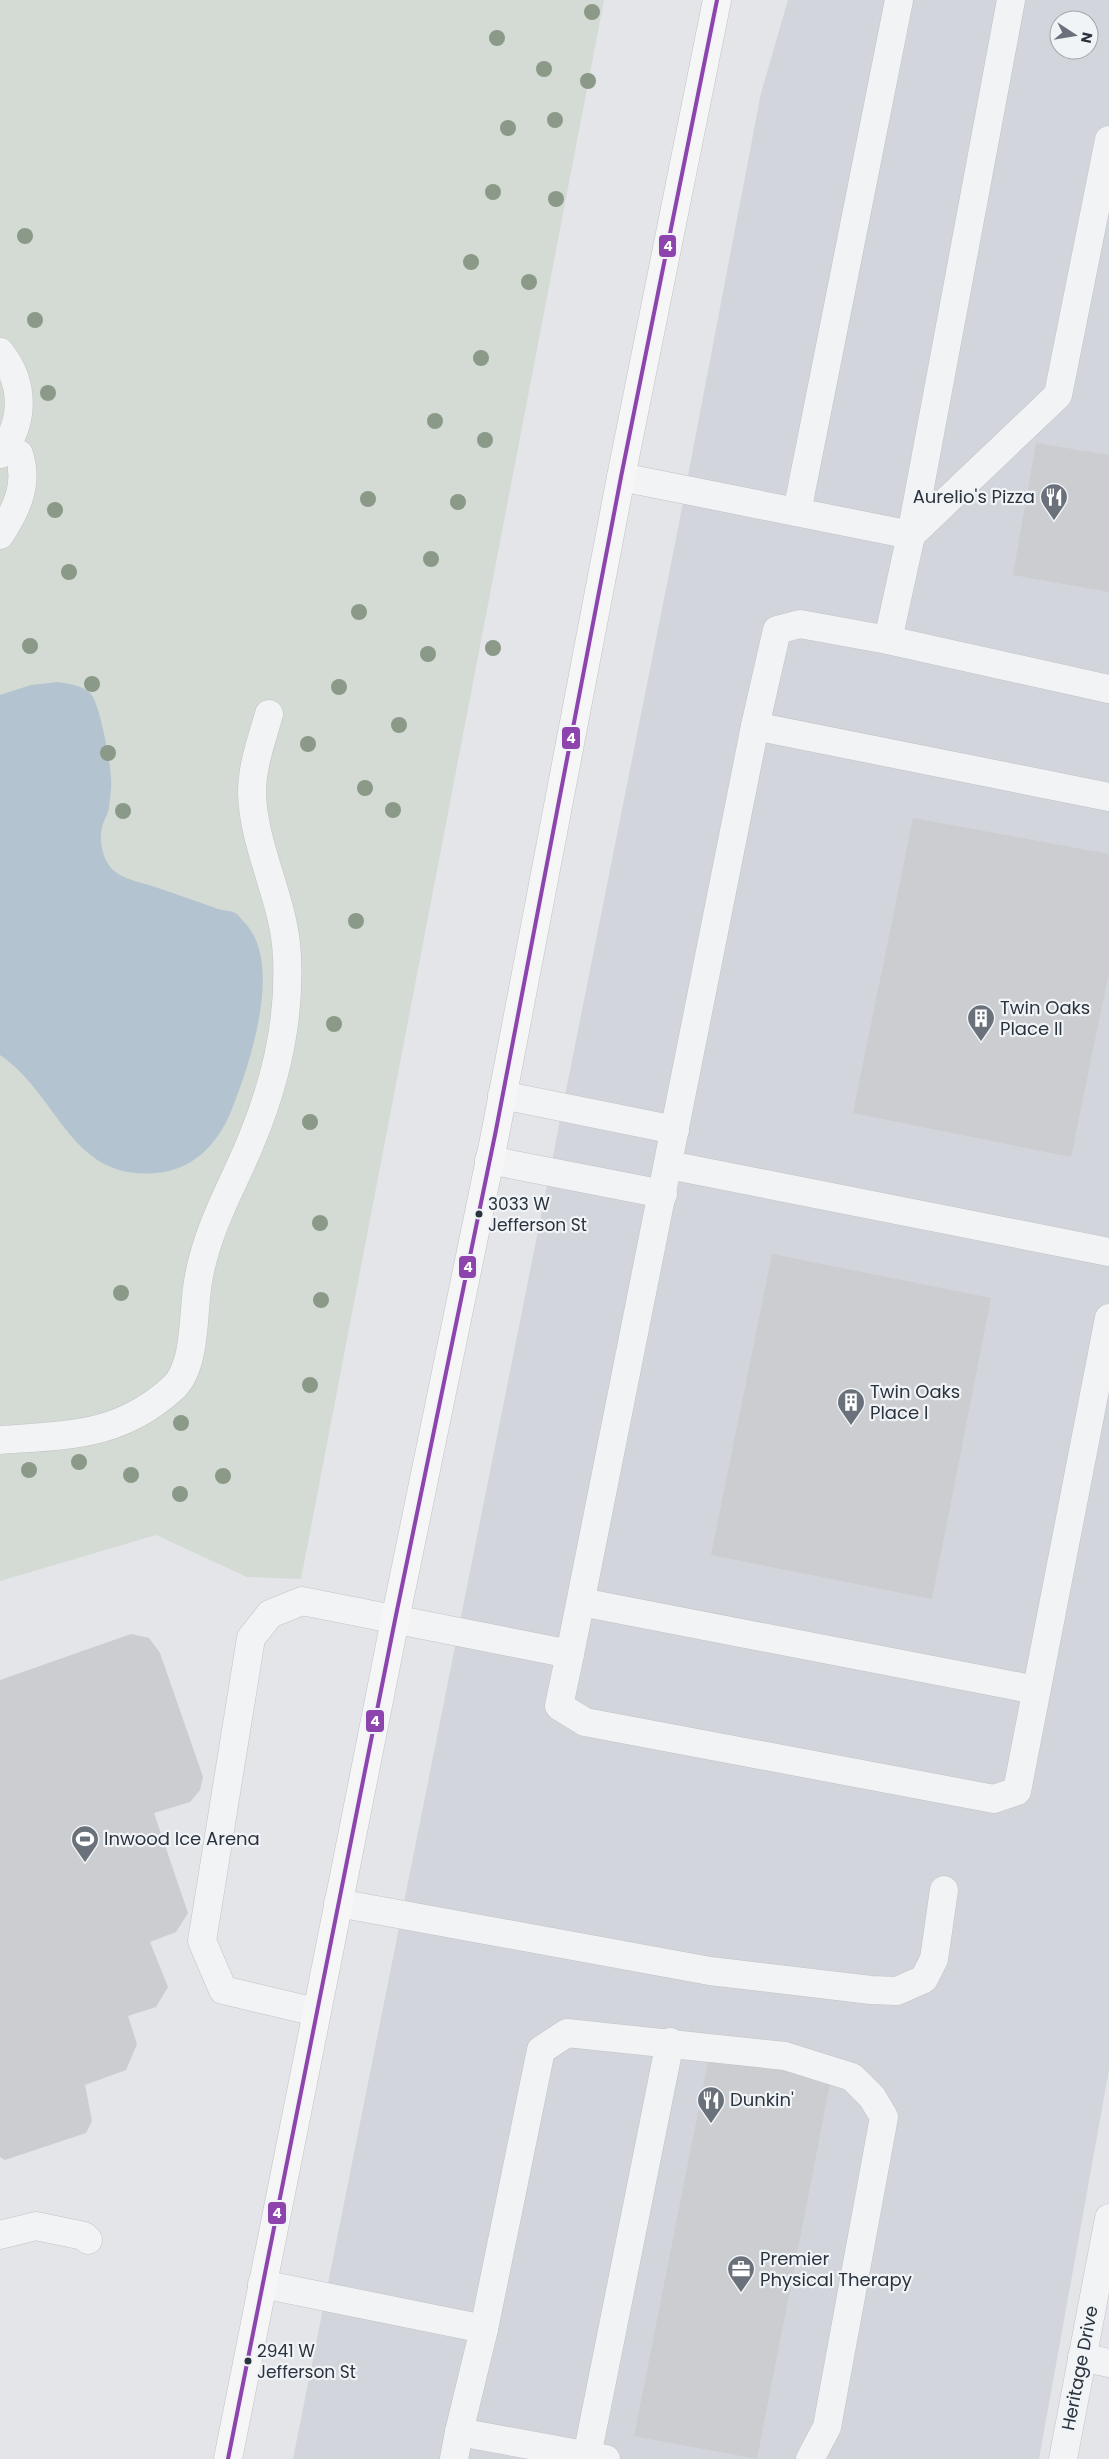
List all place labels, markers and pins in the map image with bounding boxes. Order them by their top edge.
restaurant icon: Aurelio's Pizza [1039,482,1069,521]
place label: Aurelio's Pizza [913,484,1035,509]
place label: Twin Oaks Place II [1000,995,1090,1041]
building icon: Twin Oaks Place II [966,1003,996,1042]
place label: 3033 W Jefferson St [488,1192,587,1237]
marker: 3033 W Jefferson St [474,1209,484,1219]
place label: Twin Oaks Place I [870,1379,960,1425]
building icon: Twin Oaks Place I [836,1387,866,1426]
sports icon: Inwood Ice Arena [70,1824,100,1863]
place label: Inwood Ice Arena [104,1826,260,1851]
restaurant icon: Dunkin' [696,2085,726,2124]
place label: Dunkin' [730,2087,794,2112]
place label: Premier Physical Therapy [760,2246,912,2292]
office icon: Premier Physical Therapy [726,2254,756,2293]
place label: 2941 W Jefferson St [257,2339,356,2384]
marker: 2941 W Jefferson St [243,2356,253,2366]

